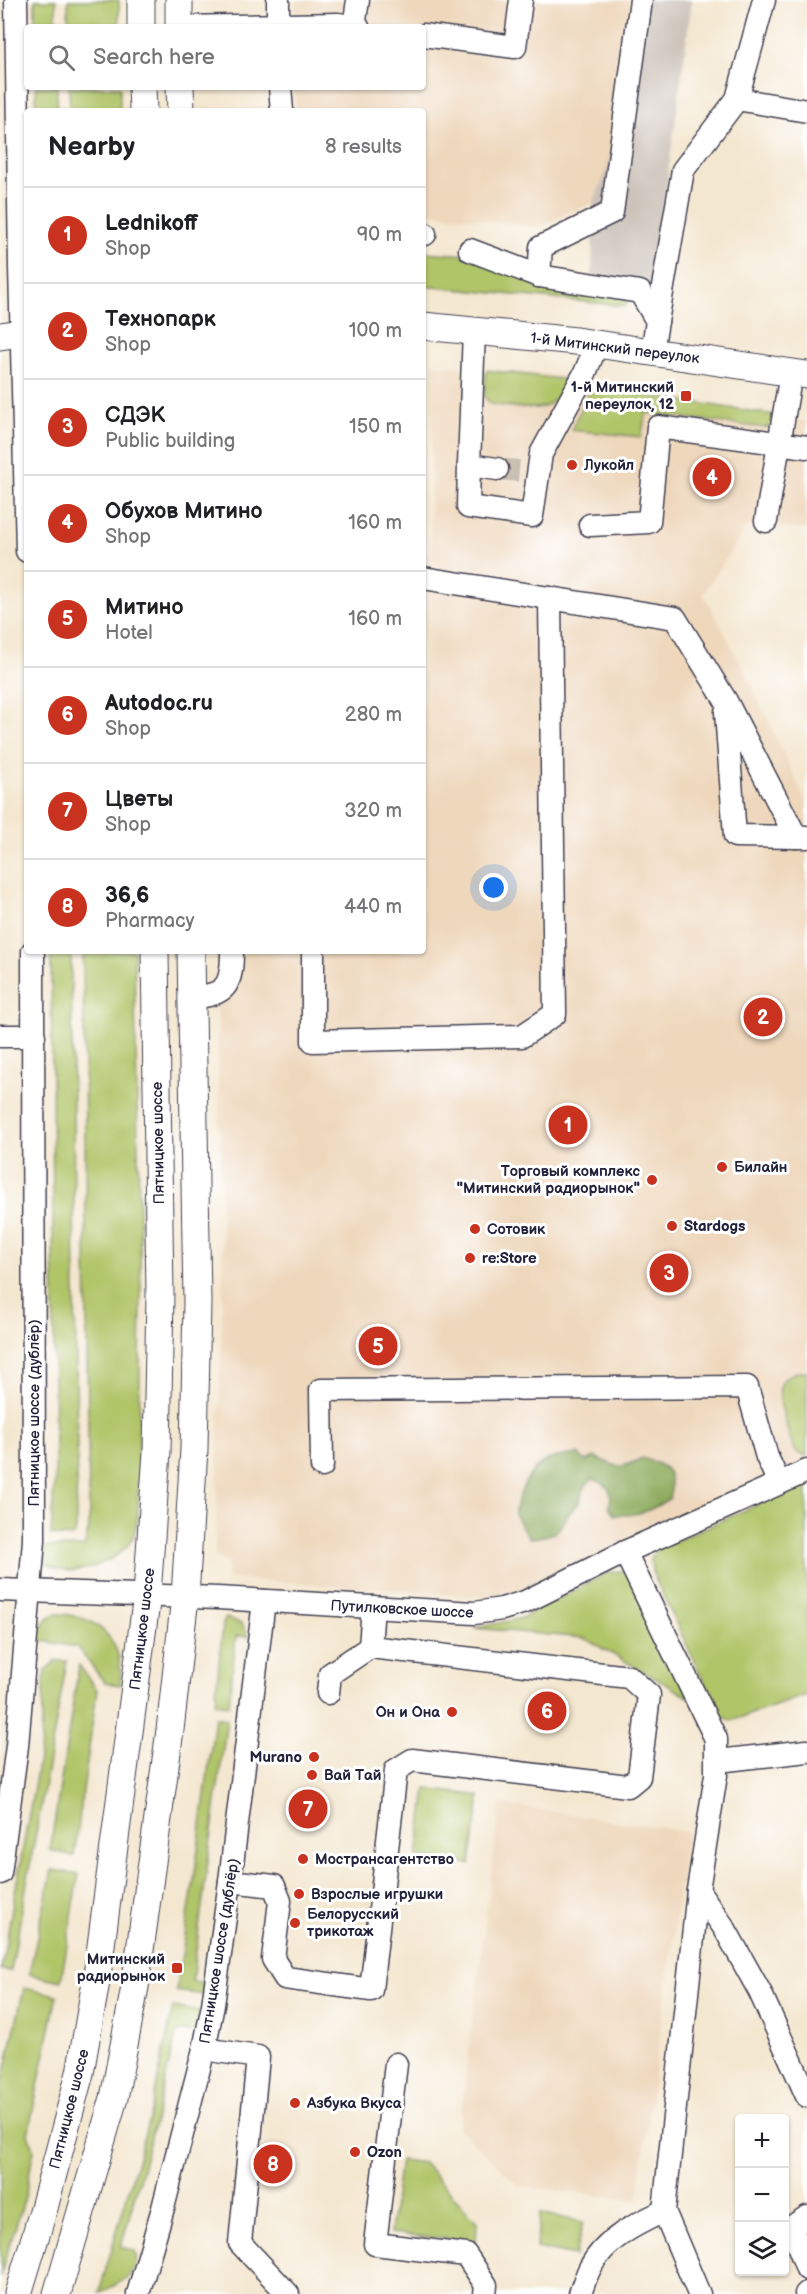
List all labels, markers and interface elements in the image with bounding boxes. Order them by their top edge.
search box [24,24,426,90]
icon: search [45,41,78,74]
text: Search here [93,44,215,71]
text: Nearby [48,132,135,163]
text: 8 results [325,135,402,159]
text: Lednikoff [105,210,198,237]
text: 1 [63,223,72,247]
text: 90 m [357,223,402,247]
text: Shop [105,237,151,261]
text: Технопарк [105,306,216,333]
text: 2 [62,319,73,343]
text: 100 m [349,319,402,343]
street label: 1-й Митинский переулок [529,329,701,368]
text: Shop [105,333,151,357]
place label: 1-й Митинский переулок, 12 [571,378,674,414]
marker: 1-й Митинский переулок, 12 [679,389,693,403]
text: СДЭК [105,402,165,429]
text: 3 [62,415,73,439]
text: 150 m [349,415,402,439]
text: Public building [105,429,235,453]
pin: 4 [692,454,732,500]
place label: Лукойл [583,456,634,475]
marker: Лукойл [565,458,579,472]
text: Обухов Митино [105,498,263,525]
text: 4 [62,511,73,535]
text: 160 m [348,511,402,535]
text: Shop [105,525,151,549]
text: Митино [105,594,184,621]
text: 5 [62,607,73,631]
text: 160 m [348,607,402,631]
text: Hotel [105,621,153,645]
text: Autodoc.ru [105,690,213,717]
text: 6 [61,703,74,727]
text: 280 m [345,703,402,727]
text: Shop [105,717,151,741]
text: Цветы [105,786,173,813]
text: 7 [62,799,73,823]
text: 320 m [344,799,402,823]
text: Shop [105,813,151,837]
your location [479,873,508,902]
text: 36,6 [105,882,149,909]
text: 8 [61,895,74,919]
text: 440 m [344,895,402,919]
text: Pharmacy [105,909,195,933]
pin: 2 [744,994,783,1040]
street label: Пятницкое шоссе [148,1081,169,1204]
pin: 1 [548,1102,588,1148]
place label: Билайн [734,1158,787,1177]
marker: Билайн [715,1160,729,1174]
place label: Торговый комплекс "Митинский радиорынок" [457,1162,640,1198]
marker: Торговый комплекс "Митинский радиорынок" [645,1173,659,1187]
place label: Stardogs [684,1217,745,1236]
marker: Stardogs [665,1219,679,1233]
place label: Сотовик [487,1220,546,1239]
marker: Сотовик [468,1222,482,1236]
place label: re:Store [482,1249,537,1268]
pin: 3 [650,1250,688,1296]
marker: re:Store [463,1251,477,1265]
street label: Пятницкое шоссе (дублёр) [25,1319,44,1507]
pin: 5 [358,1324,398,1368]
street label: Пятницкое шоссе [126,1567,159,1691]
street label: Путилковское шоссе [330,1596,474,1623]
pin: 6 [528,1688,566,1734]
place label: Он и Она [376,1703,440,1722]
marker: Он и Она [445,1705,459,1719]
place label: Murano [249,1748,302,1767]
marker: Murano [307,1750,321,1764]
place label: Вай Тай [324,1766,381,1785]
marker: Вай Тай [305,1768,319,1782]
pin: 7 [288,1786,328,1832]
place label: Мострансагентство [315,1850,454,1869]
marker: Мострансагентство [296,1852,310,1866]
street label: Пятницкое шоссе (дублёр) [195,1857,244,2045]
place label: Взрослые игрушки [311,1885,443,1904]
marker: Взрослые игрушки [292,1887,306,1901]
place label: Белорусский трикотаж [307,1905,399,1941]
marker: Белорусский трикотаж [288,1916,302,1930]
place label: Митинский радиорынок [77,1950,166,1986]
marker: Митинский радиорынок [170,1961,184,1975]
street label: Пятницкое шоссе [45,2047,94,2171]
place label: Азбука Вкуса [306,2094,402,2113]
marker: Азбука Вкуса [288,2096,302,2110]
map controls [735,2114,789,2276]
button: + [735,2114,789,2168]
pin: 8 [254,2142,292,2186]
place label: Ozon [367,2143,402,2162]
marker: Ozon [348,2145,362,2159]
button: − [735,2168,789,2222]
button: layers [735,2222,789,2276]

